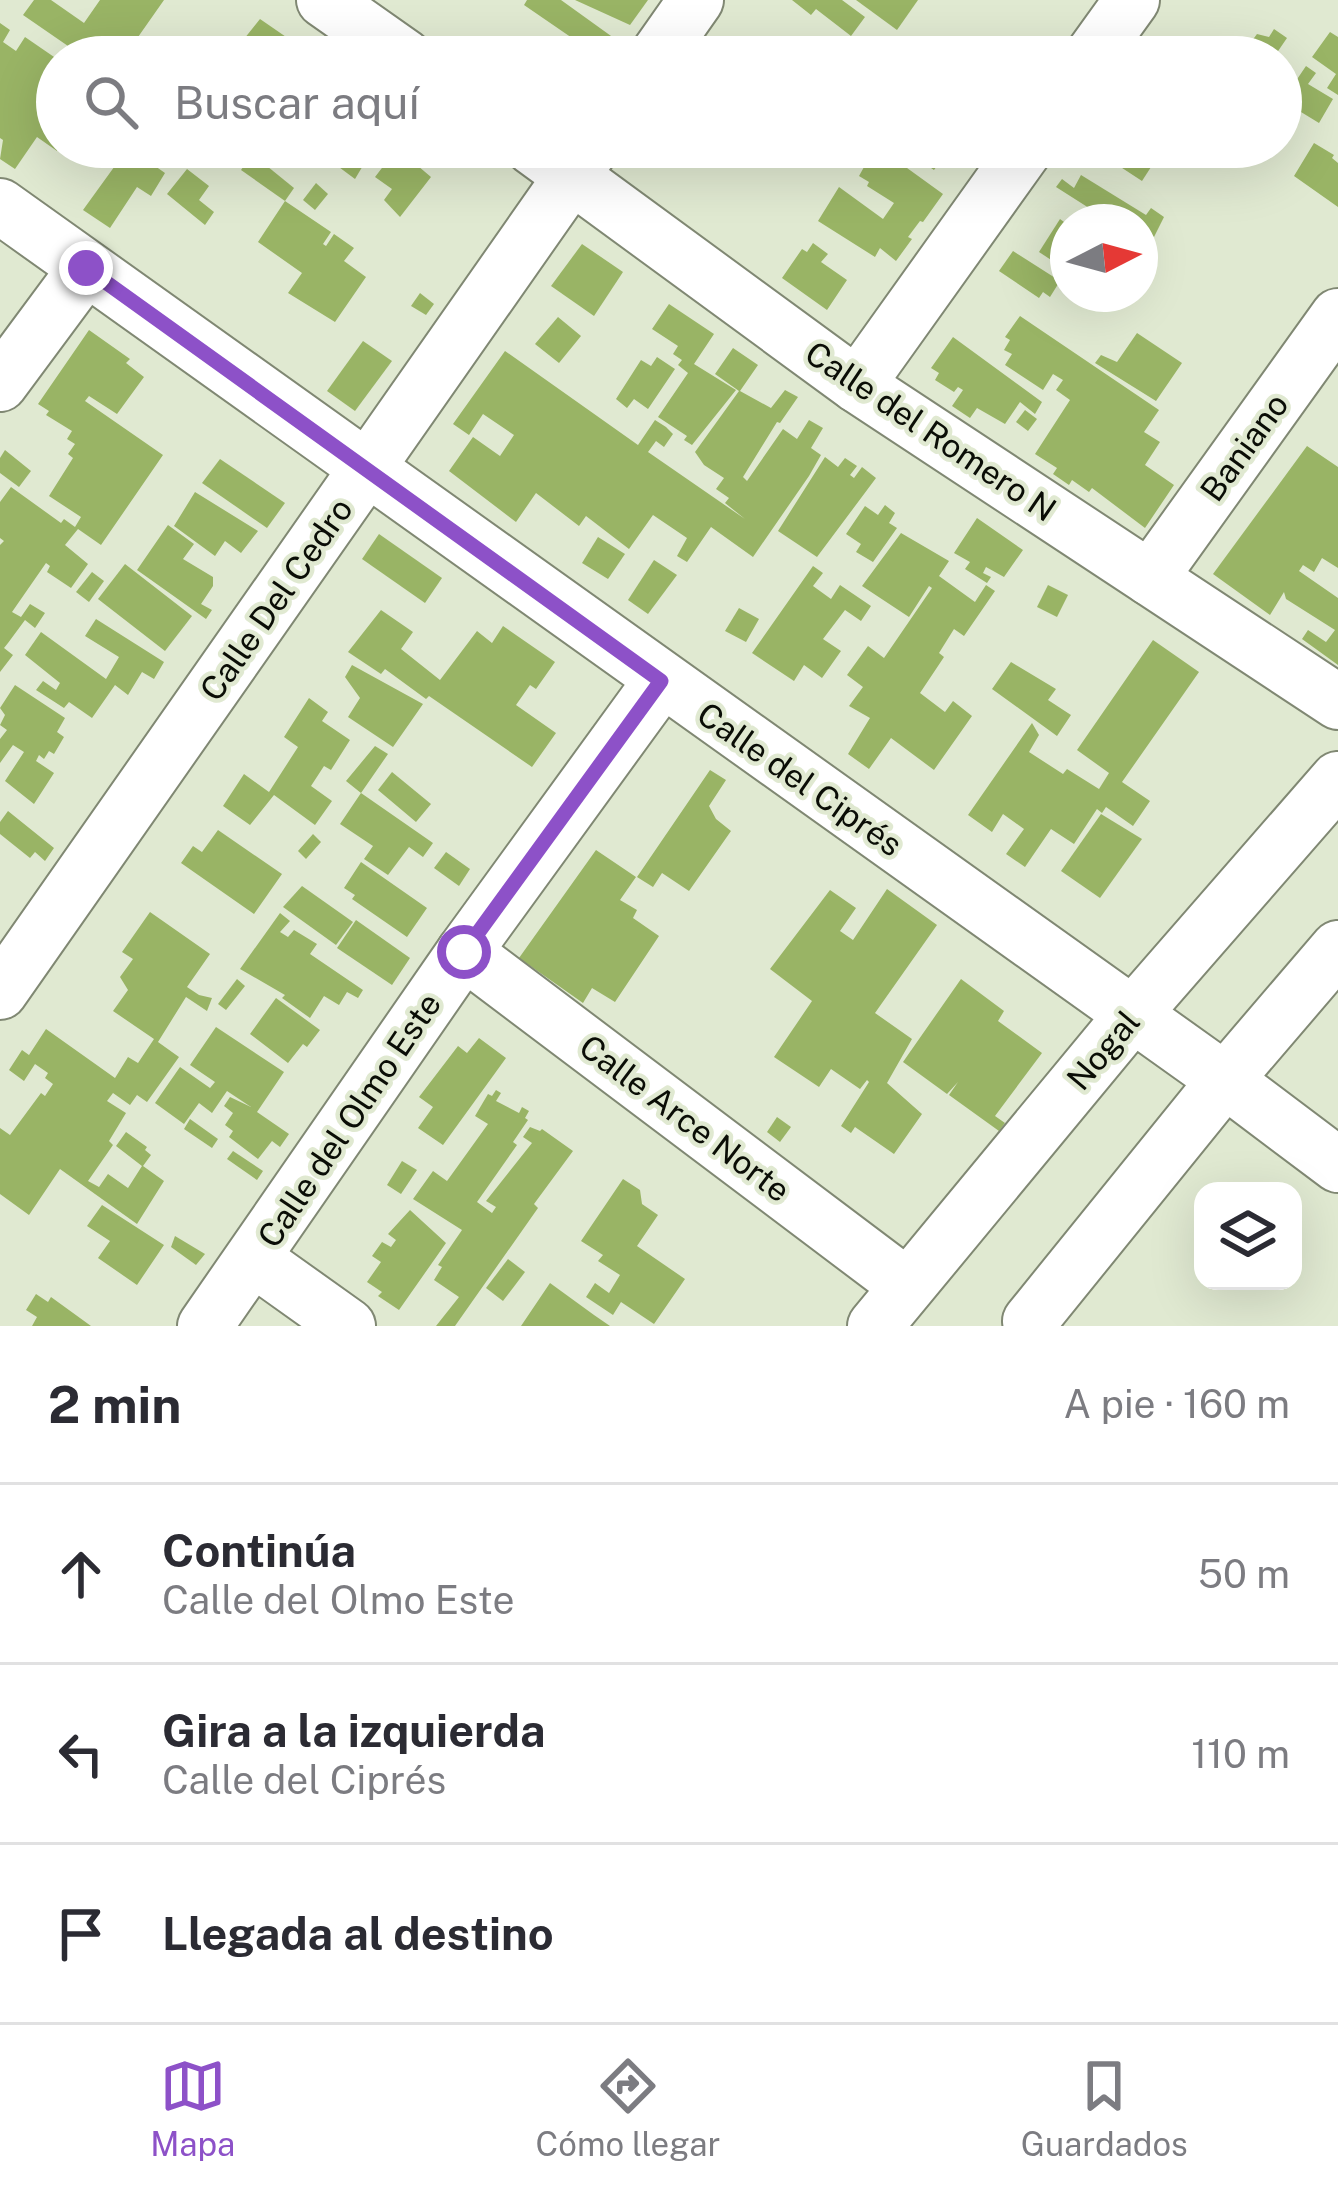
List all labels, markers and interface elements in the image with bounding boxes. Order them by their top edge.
search box [36,36,1302,168]
icon: search [78,69,144,135]
text: Buscar aquí [174,76,420,129]
north arrow [1050,204,1158,312]
route end [59,241,113,295]
street label: Calle del Romero N [799,333,1063,529]
street label: Baniano [1192,386,1296,508]
street label: Calle Del Cedro [192,491,360,707]
street label: Calle del Ciprés [691,694,909,864]
route start [437,925,491,979]
street label: Calle del Olmo Este [250,986,448,1254]
street label: Nogal [1059,1003,1147,1097]
street label: Calle Arce Norte [572,1027,798,1209]
map controls [1194,1182,1302,1290]
button: layers [1194,1182,1302,1290]
text: 2 min [48,1375,182,1434]
text: A pie · 160 m [1063,1381,1290,1427]
text: Continúa [162,1524,356,1577]
icon: ahead [48,1541,114,1607]
text: 50 m [1198,1551,1290,1597]
text: Calle del Olmo Este [162,1577,515,1623]
text: Gira a la izquierda [162,1704,545,1757]
icon: left [48,1721,114,1787]
text: 110 m [1191,1731,1290,1777]
text: Calle del Ciprés [162,1757,446,1803]
icon: arrive [48,1901,114,1967]
text: Llegada al destino [162,1907,554,1960]
tab: Mapa [150,2053,235,2163]
tab: Cómo llegar [536,2053,720,2163]
tab: Guardados [1021,2053,1188,2163]

